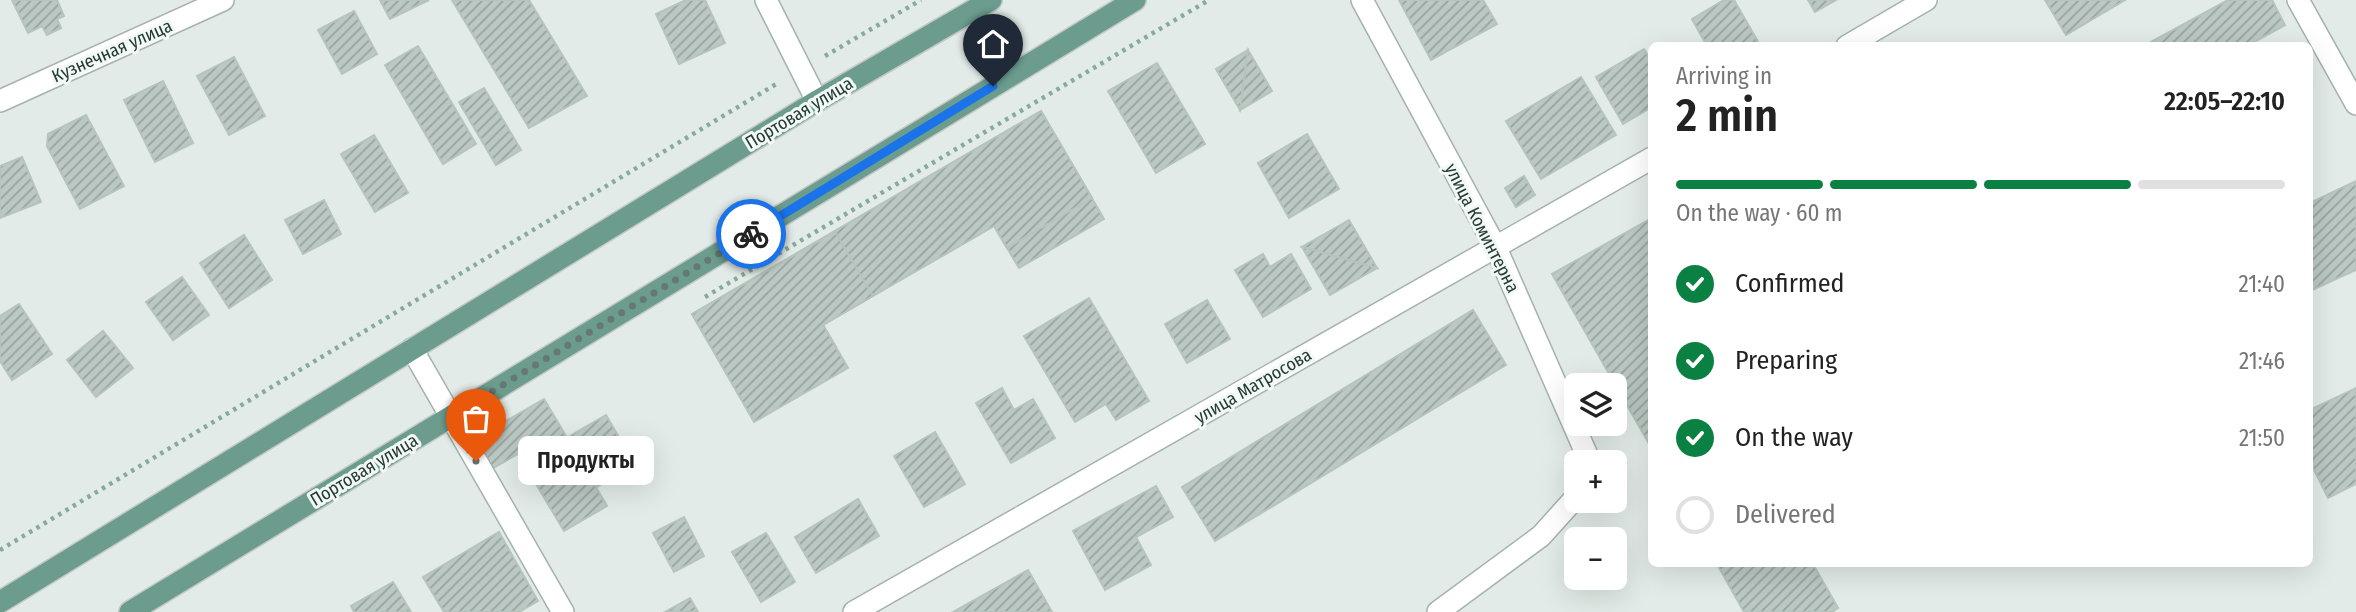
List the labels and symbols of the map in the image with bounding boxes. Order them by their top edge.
pin [963,14,1023,86]
street label: Кузнечная улица [48,15,176,87]
street label: Портовая улица [741,72,857,154]
street label: улица Коминтерна [1440,160,1524,296]
courier [716,199,786,269]
street label: улица Матросова [1191,344,1316,428]
pin [446,389,506,461]
street label: Портовая улица [306,429,422,511]
callout: Продукты [518,436,654,486]

